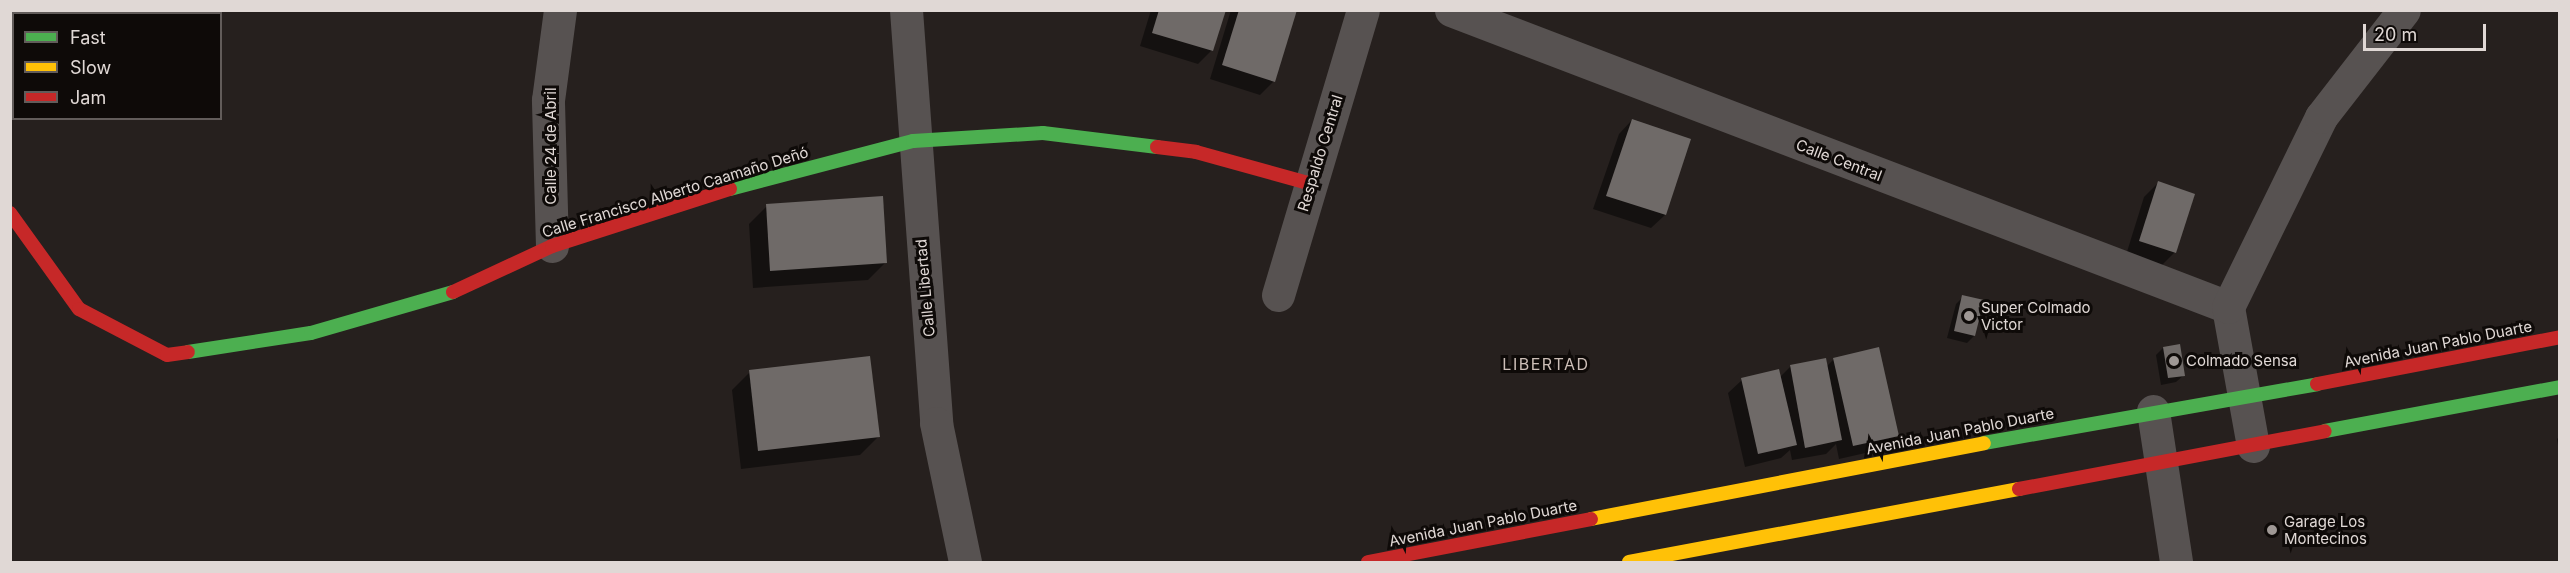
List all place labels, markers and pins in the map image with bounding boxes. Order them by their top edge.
place label: Super Colmado Victor [1981,298,2091,333]
marker: Super Colmado Victor [1962,309,1976,323]
place label: Colmado Sensa [2186,352,2297,370]
marker: Colmado Sensa [2167,354,2181,368]
place label: Garage Los Montecinos [2284,512,2367,547]
marker: Garage Los Montecinos [2265,523,2279,537]

